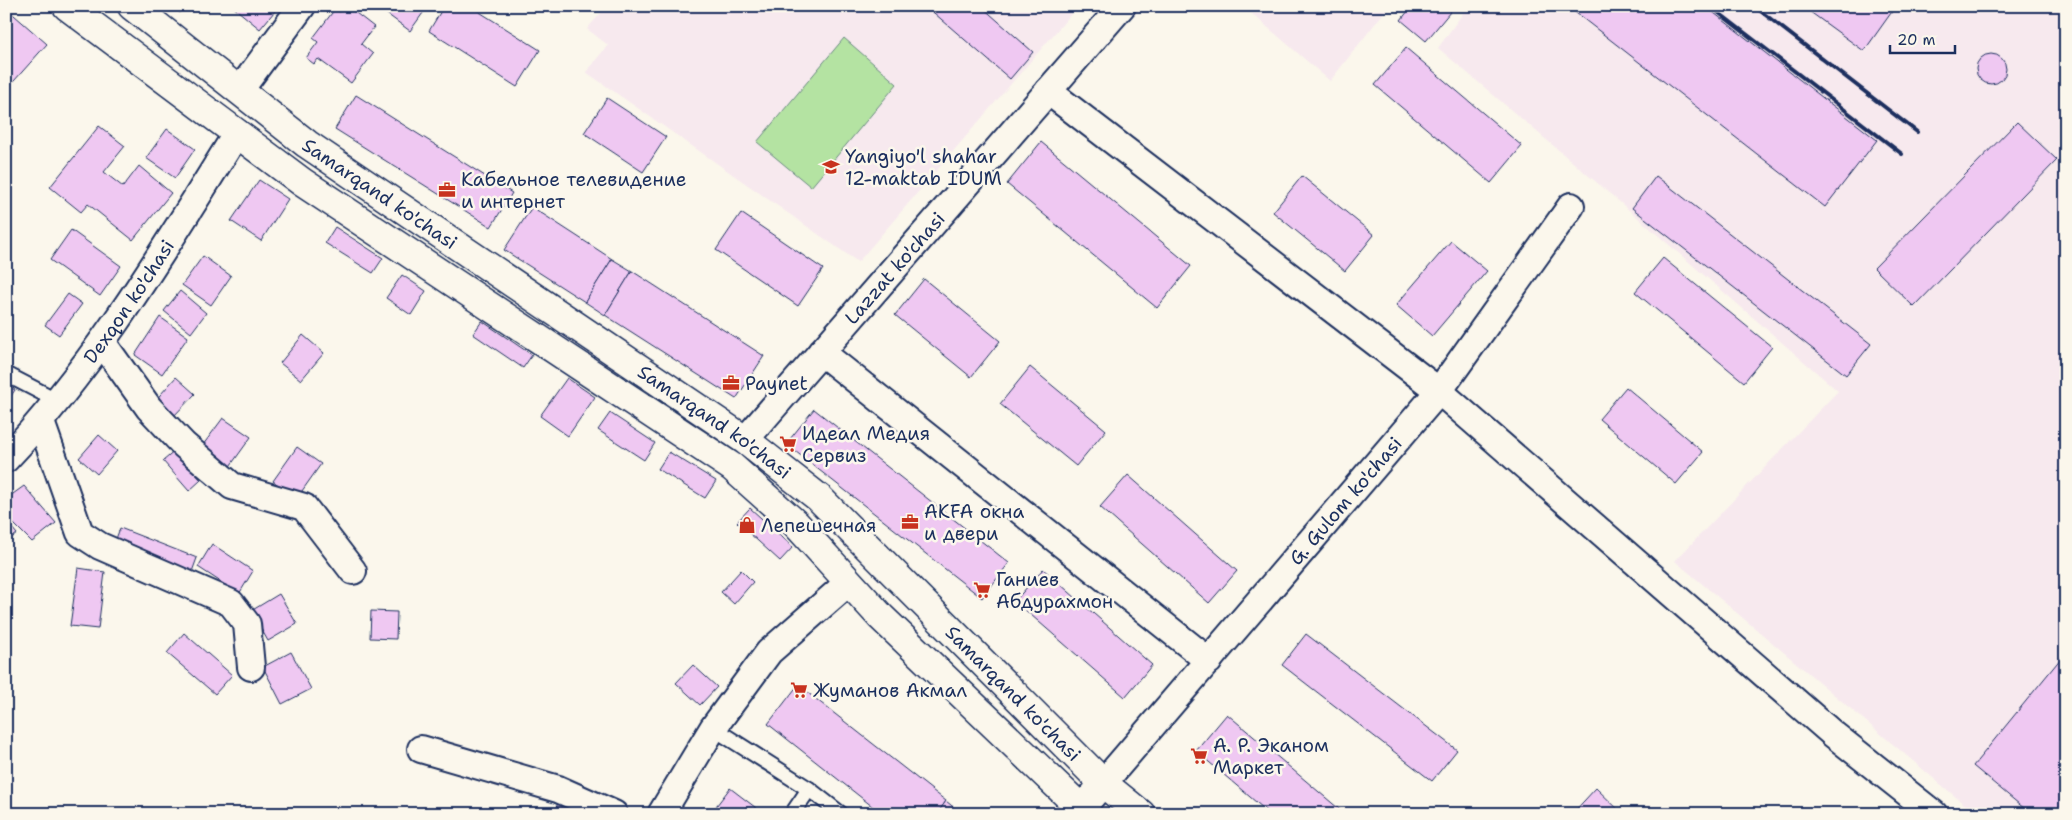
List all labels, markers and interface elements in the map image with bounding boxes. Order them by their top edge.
scale bar [1890,22,1954,54]
text: 20 m [1897,30,1936,50]
street label: Samarqand ko'chasi [298,132,462,255]
place label: Yangiyo'l shahar 12-maktab IDUM [845,144,1002,191]
school or university icon: Yangiyo'l shahar 12-maktab IDUM [821,157,841,177]
place label: Кабельное телевидение и интернет [461,167,686,214]
office icon: Кабельное телевидение и интернет [437,180,457,200]
street label: Lazzat ko'chasi [839,206,950,329]
street label: Dexqon ko'chasi [78,235,180,368]
street label: Samarqand ko'chasi [633,359,796,484]
place label: Paynet [745,371,808,396]
office icon: Paynet [721,373,741,393]
place label: Идеал Медия Сервиз [802,421,930,468]
street label: G. Gulom ko'chasi [1283,431,1407,570]
supermarket icon: Идеал Медия Сервиз [778,434,798,454]
place label: AKFA окна и двери [924,499,1024,546]
office icon: AKFA окна и двери [900,512,920,532]
place label: Лепешечная [761,513,876,538]
shop icon: Лепешечная [737,515,757,535]
place label: Ганиев Абдурахмон [996,567,1113,614]
supermarket icon: Ганиев Абдурахмон [972,580,992,600]
street label: Samarqand ko'chasi [940,620,1087,766]
place label: Жуманов Акмал [813,678,967,703]
supermarket icon: Жуманов Акмал [789,680,809,700]
place label: А. Р. Эканом Маркет [1213,733,1329,780]
supermarket icon: А. Р. Эканом Маркет [1189,746,1209,766]

